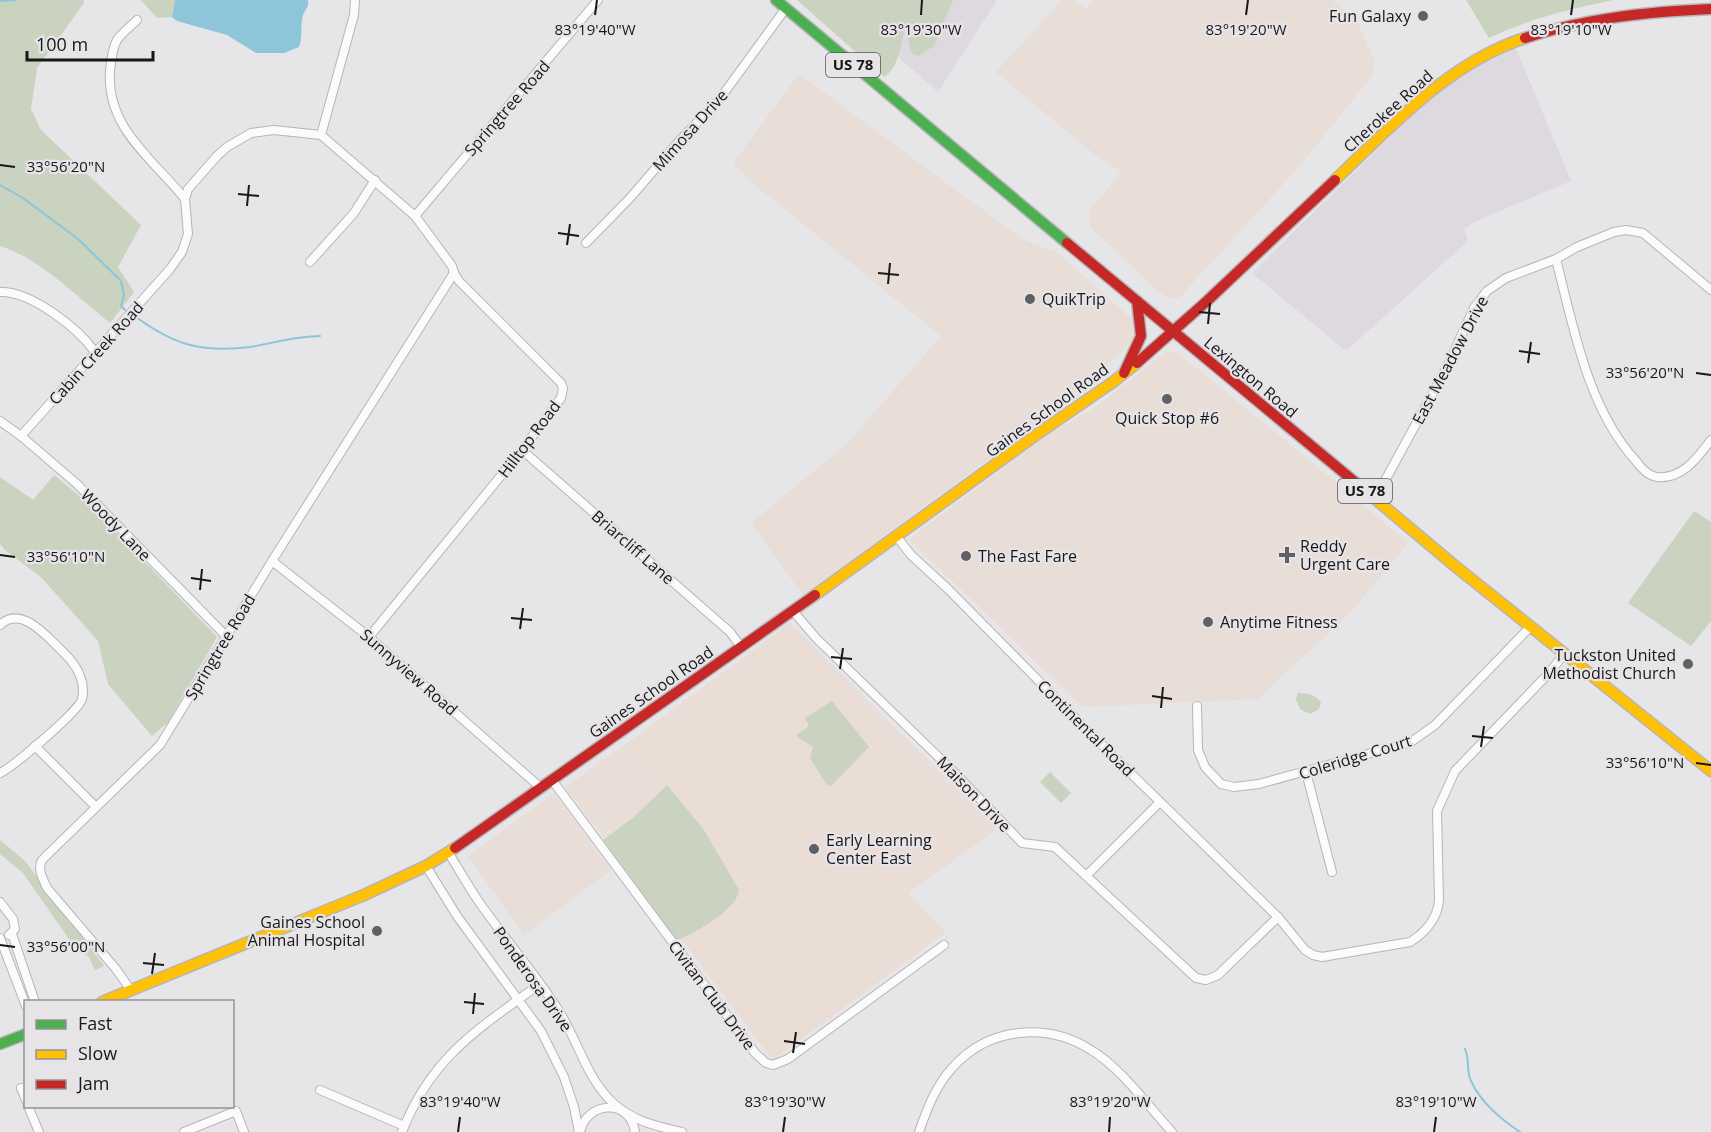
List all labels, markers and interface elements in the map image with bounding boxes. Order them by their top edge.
place label: Fun Galaxy [1329,5,1412,27]
marker: Fun Galaxy [1416,9,1430,23]
text: 83°19'40"W [555,19,636,39]
text: 83°19'30"W [881,19,962,39]
text: 83°19'20"W [1206,19,1287,39]
text: 83°19'10"W [1531,19,1612,39]
scale bar [27,24,153,62]
text: 100 m [36,32,88,56]
road number: US 78 [826,53,880,77]
street label: Springtree Road [459,55,555,161]
street label: Cherokee Road [1338,65,1438,157]
street label: Mimosa Drive [647,84,733,176]
text: 33°56'20"N [27,156,105,176]
place label: QuikTrip [1042,288,1106,310]
marker: QuikTrip [1023,292,1037,306]
street label: East Meadow Drive [1407,292,1493,428]
street label: Cabin Creek Road [44,297,148,409]
street label: Lexington Road [1200,331,1302,423]
street label: Gaines School Road [981,358,1113,462]
text: 33°56'20"N [1606,362,1684,382]
marker: Quick Stop #6 [1160,392,1174,406]
street label: Hilltop Road [493,396,565,482]
place label: Quick Stop #6 [1115,407,1219,429]
road number: US 78 [1338,479,1392,503]
street label: Woody Lane [76,484,156,566]
street label: Briarcliff Lane [587,505,679,589]
place label: Reddy Urgent Care [1300,535,1390,575]
place label: The Fast Fare [978,545,1077,567]
text: 33°56'10"N [27,546,105,566]
marker: Reddy Urgent Care [1278,546,1296,564]
marker: The Fast Fare [959,549,973,563]
street label: Springtree Road [180,590,260,704]
place label: Anytime Fitness [1220,611,1338,633]
marker: Anytime Fitness [1201,615,1215,629]
street label: Sunnyview Road [356,624,462,720]
street label: Gaines School Road [584,641,718,743]
place label: Tuckston United Methodist Church [1542,644,1676,684]
marker: Tuckston United Methodist Church [1681,657,1695,671]
street label: Continental Road [1033,675,1139,781]
street label: Coleridge Court [1296,729,1414,785]
street label: Maison Drive [932,751,1016,837]
text: 33°56'10"N [1606,752,1684,772]
place label: Early Learning Center East [826,829,932,869]
marker: Early Learning Center East [807,842,821,856]
place label: Gaines School Animal Hospital [248,911,365,951]
street label: Ponderosa Drive [488,922,578,1036]
marker: Gaines School Animal Hospital [370,924,384,938]
text: 33°56'00"N [27,936,105,956]
street label: Civitan Club Drive [664,936,760,1054]
legend [24,1000,234,1108]
text: Fast [78,1011,112,1035]
text: Slow [78,1041,117,1065]
text: Jam [76,1071,110,1095]
text: 83°19'40"W [420,1091,501,1111]
text: 83°19'30"W [745,1091,826,1111]
text: 83°19'20"W [1070,1091,1151,1111]
text: 83°19'10"W [1396,1091,1477,1111]

